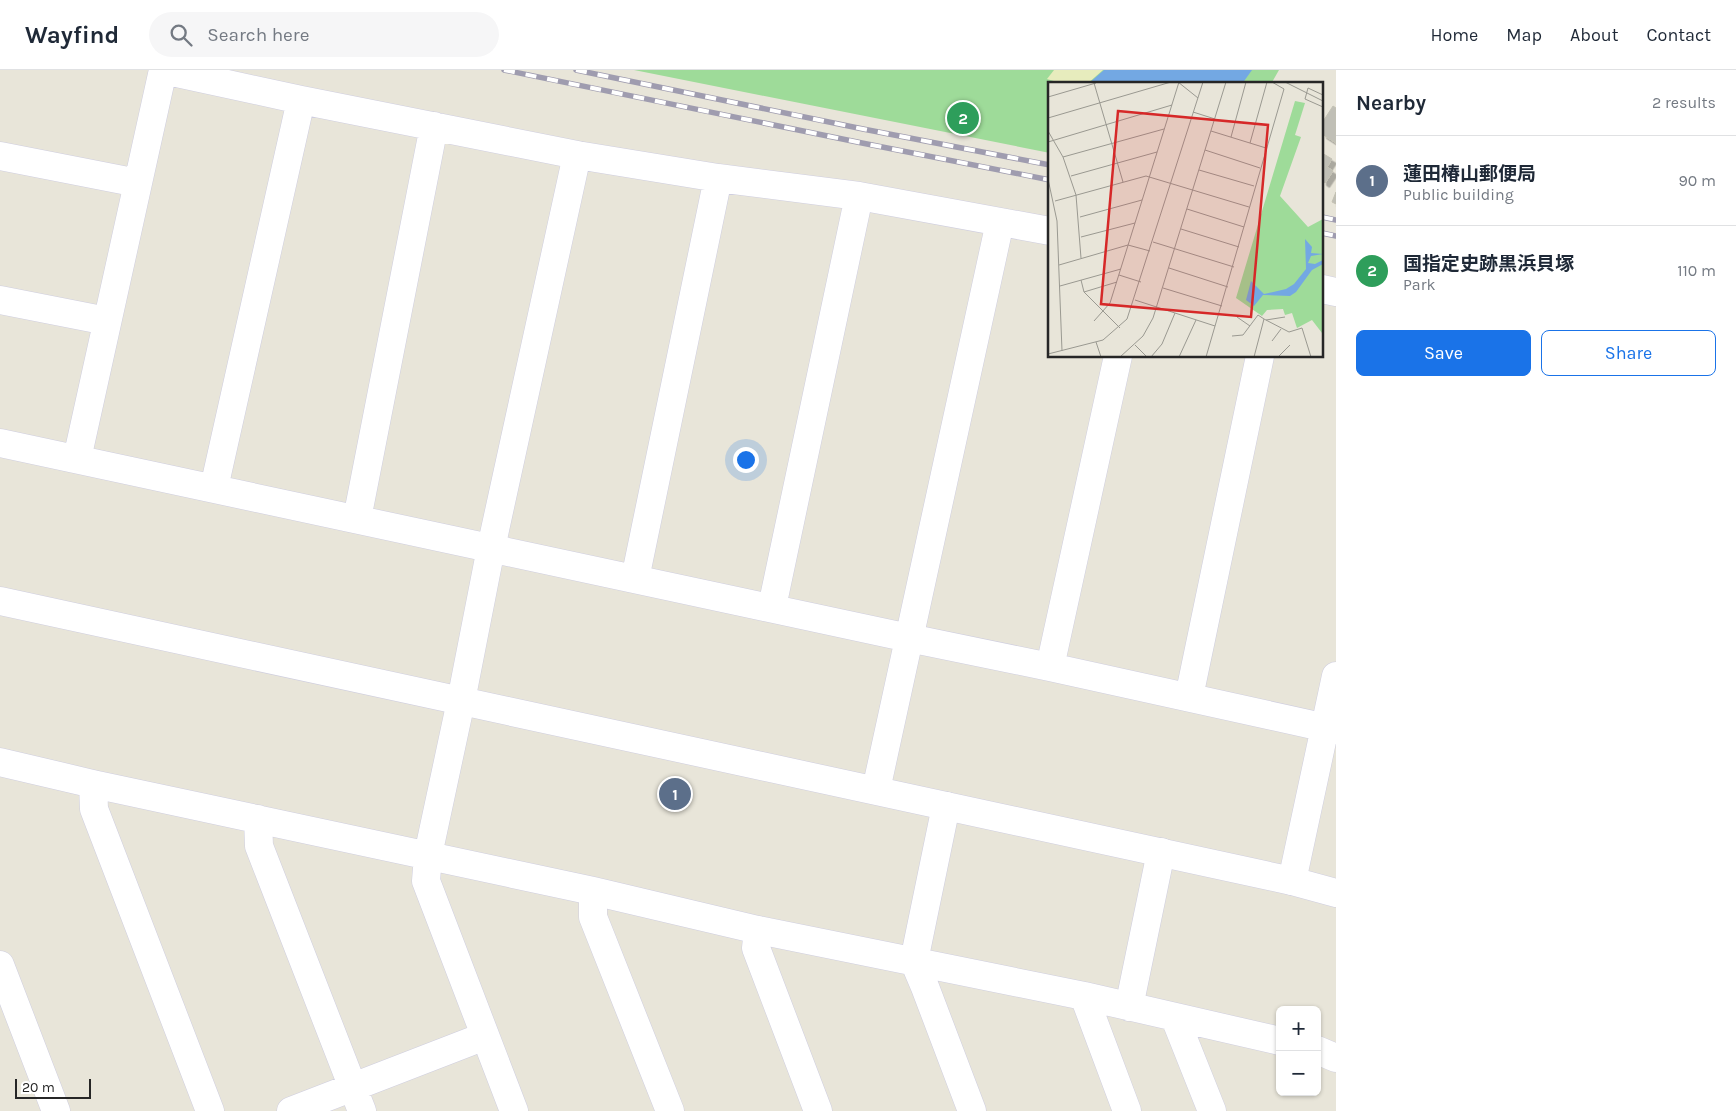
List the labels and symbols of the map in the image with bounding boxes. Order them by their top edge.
inset map [1048,82,1324,358]
pin: 2 [947,99,979,137]
your location [733,447,759,473]
pin: 1 [659,775,691,813]
scale bar [15,1076,91,1099]

